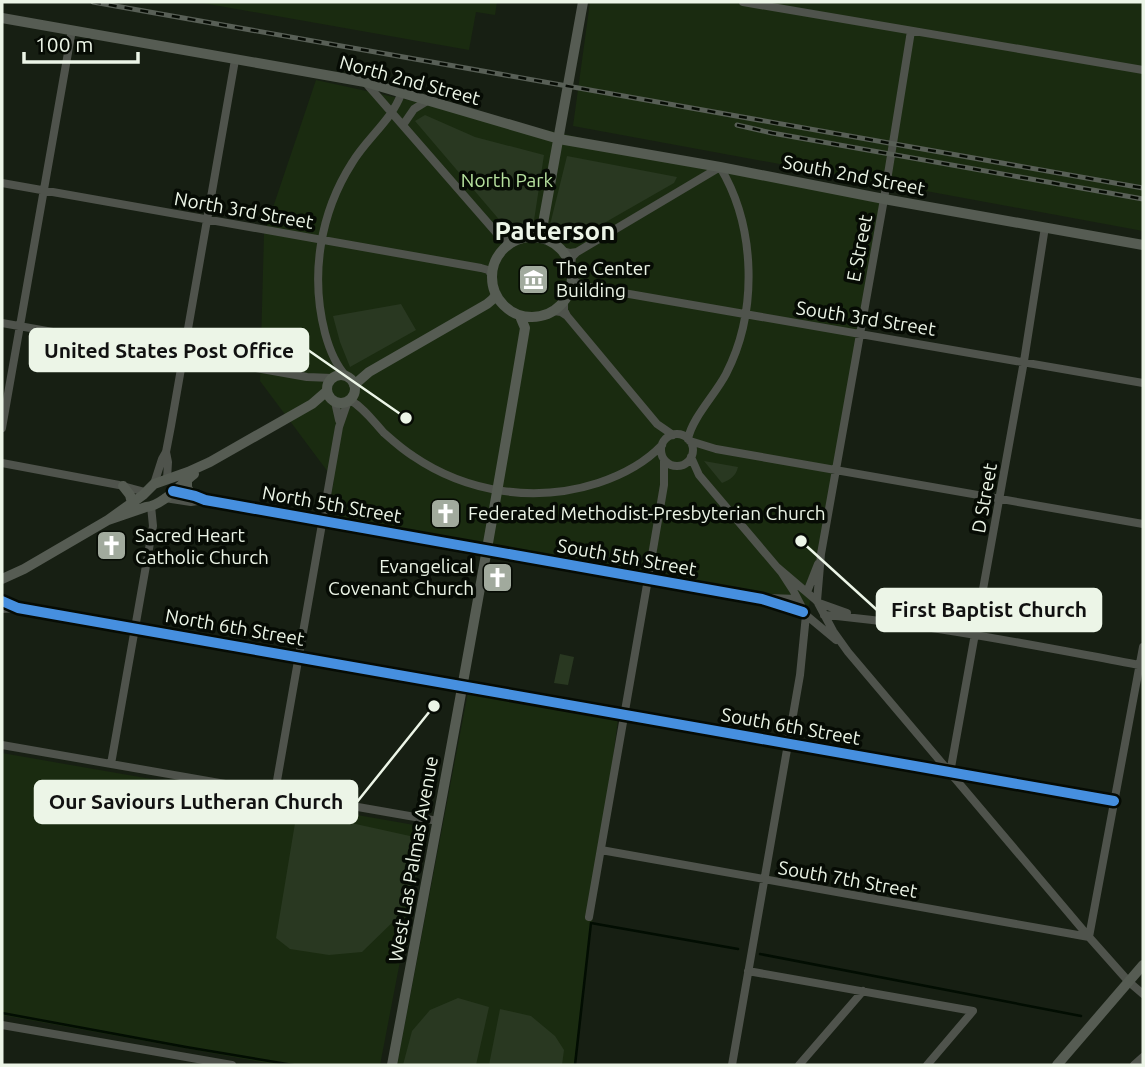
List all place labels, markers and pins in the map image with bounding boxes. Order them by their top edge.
place label: The Center Building [556,257,650,301]
museum icon: The Center Building [516,262,550,296]
callout: United States Post Office [30,329,308,371]
church icon: Federated Methodist-Presbyterian Church [428,496,462,530]
place label: Federated Methodist-Presbyterian Church [468,502,826,524]
place label: Sacred Heart Catholic Church [135,524,269,568]
church icon: Sacred Heart Catholic Church [95,529,129,563]
place label: Evangelical Covenant Church [328,555,474,599]
church icon: Evangelical Covenant Church [480,560,514,594]
callout: First Baptist Church [877,589,1101,631]
callout: Our Saviours Lutheran Church [35,781,357,823]

